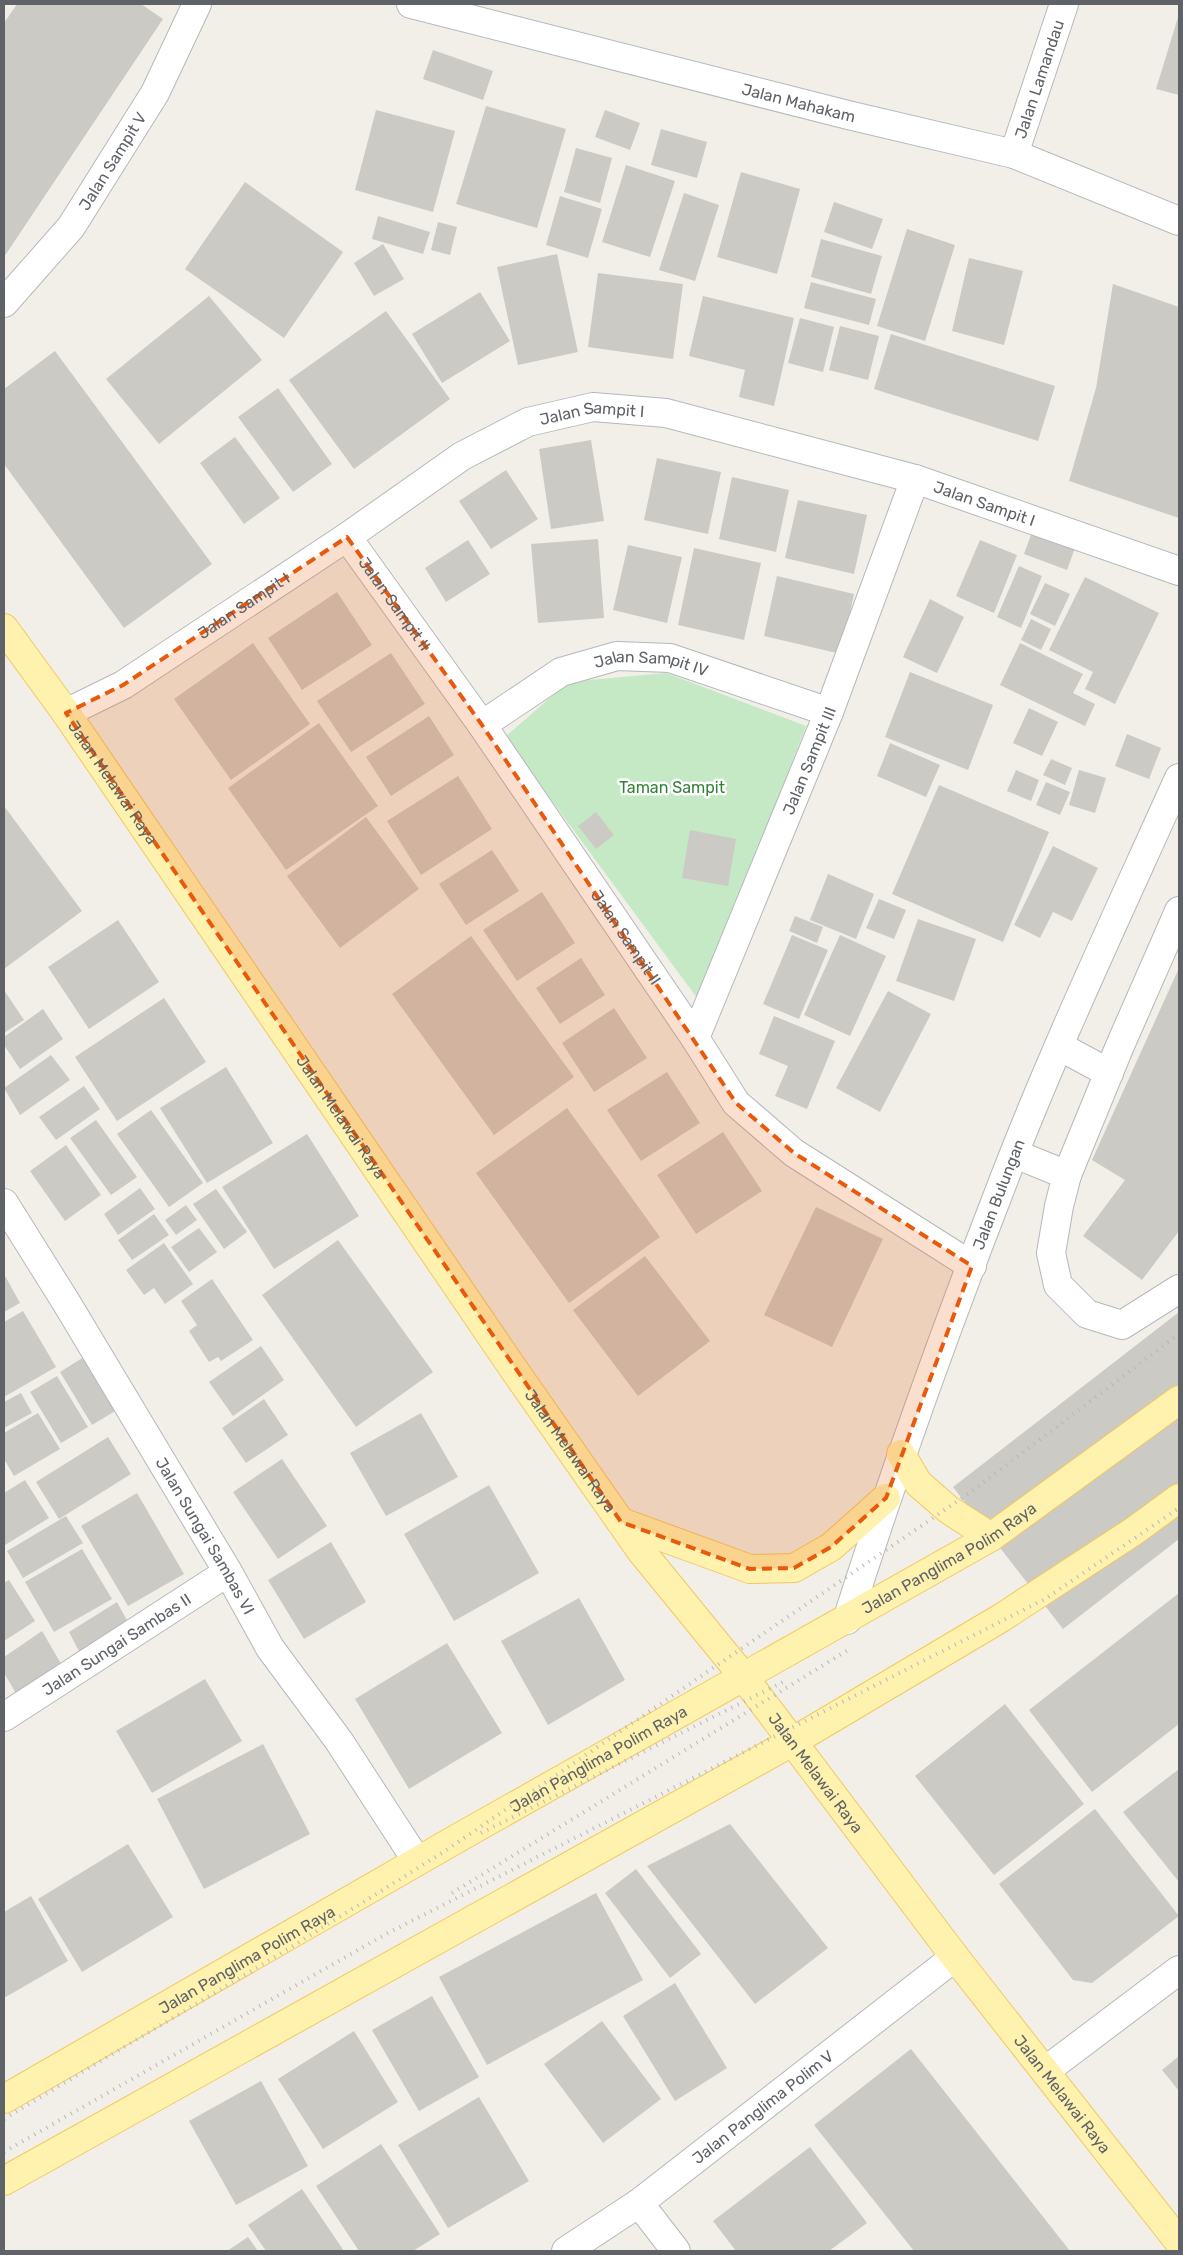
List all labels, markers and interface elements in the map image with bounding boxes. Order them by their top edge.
street label: Jalan Lamandau [1011,17,1068,141]
street label: Jalan Mahakam [740,79,857,126]
street label: Jalan Sampit V [75,109,150,214]
street label: Jalan Sampit I [538,398,645,429]
street label: Jalan Sampit I [931,477,1038,530]
street label: Jalan Sampit II [354,553,434,654]
street label: Jalan Sampit I [194,569,293,643]
street label: Jalan Sampit IV [592,647,711,680]
street label: Jalan Sampit III [779,704,840,818]
street label: Jalan Melawai Raya [64,717,162,848]
park label: Taman Sampit [619,778,725,797]
street label: Jalan Sampit II [587,886,665,988]
street label: Jalan Melawai Raya [292,1052,390,1182]
street label: Jalan Bulungan [969,1136,1029,1252]
street label: Jalan Melawai Raya [521,1386,620,1516]
street label: Jalan Sungai Sambas VI [151,1454,258,1618]
street label: Jalan Panglima Polim Raya [859,1498,1040,1618]
street label: Jalan Sungai Sambas II [39,1590,195,1700]
street label: Jalan Panglima Polim Raya [507,1702,691,1817]
street label: Jalan Melawai Raya [764,1709,867,1837]
street label: Jalan Panglima Polim Raya [156,1902,338,2018]
street label: Jalan Melawai Raya [1010,2031,1115,2157]
street label: Jalan Panglima Polim V [689,2046,837,2168]

